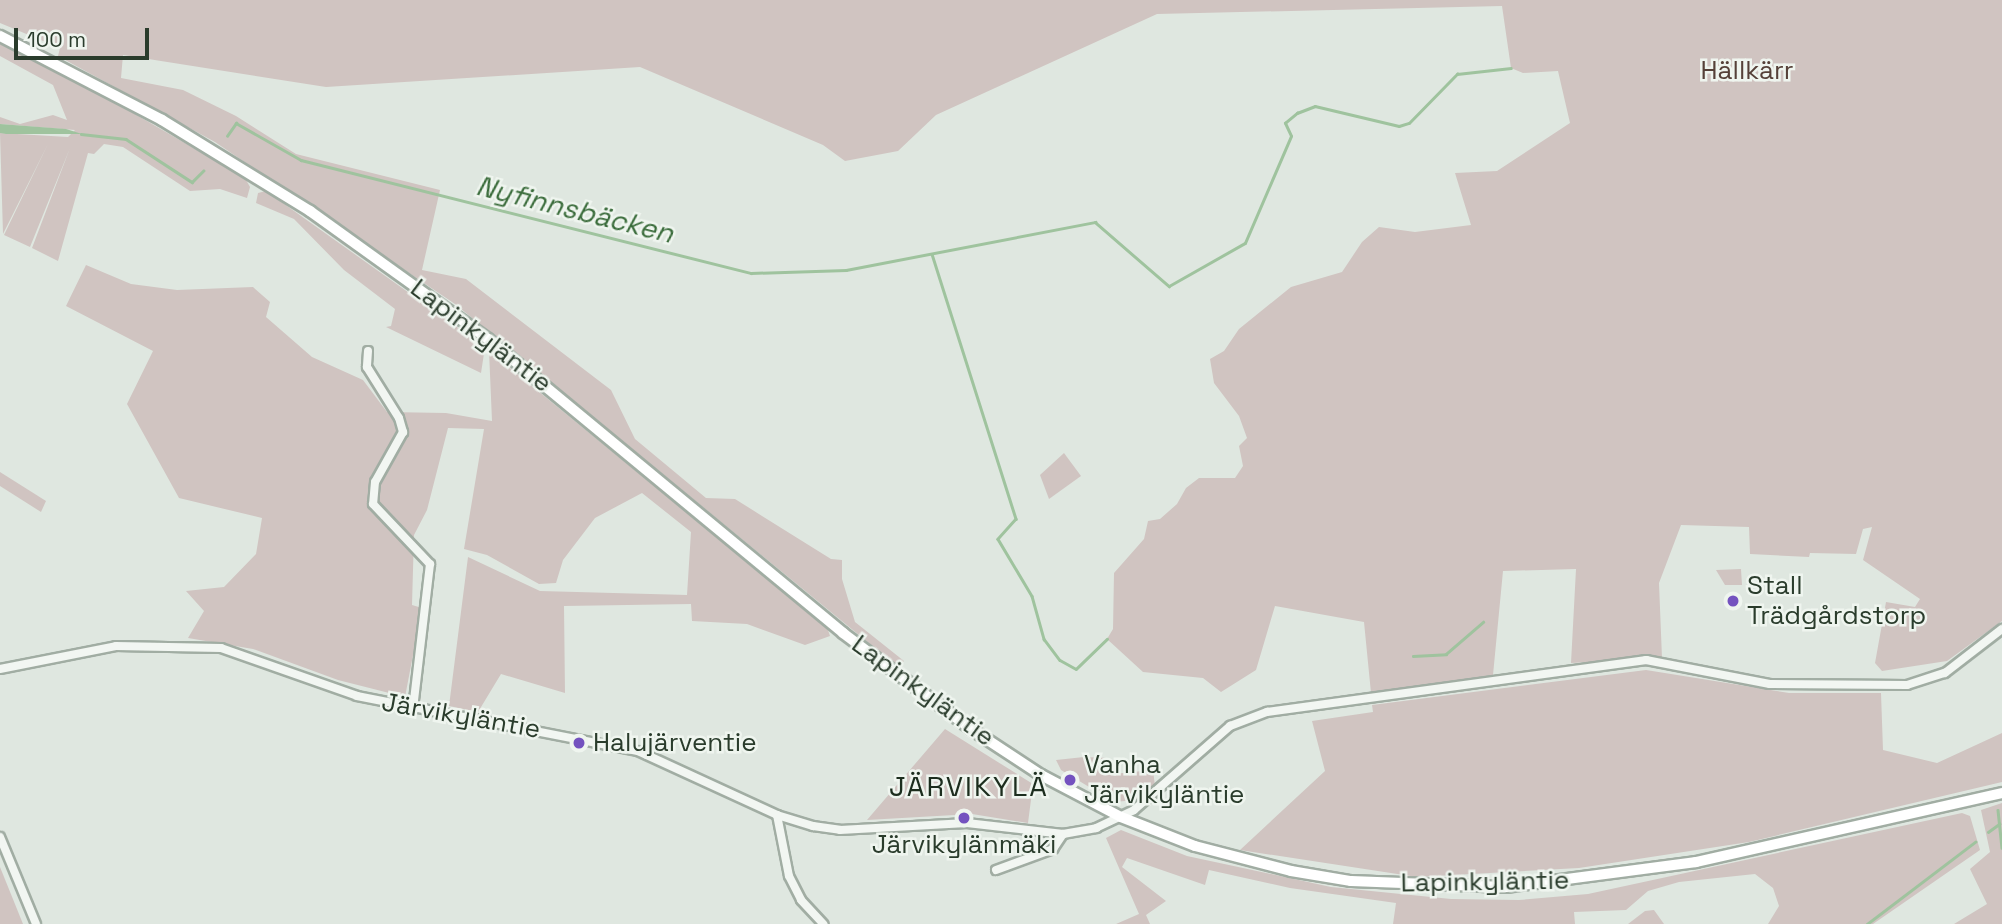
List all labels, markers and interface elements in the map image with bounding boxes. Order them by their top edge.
scale bar [18,14,152,58]
text: 100 m [27,26,86,53]
park label: Hällkärr [1701,55,1793,87]
water label: Nyfinnsbäcken [473,168,677,250]
street label: Lapinkyläntie [404,273,558,399]
place label: Stall Trädgårdstorp [1747,570,1926,632]
marker: Stall Trädgårdstorp [1725,593,1741,609]
street label: Lapinkyläntie [846,629,1000,753]
street label: Järvikyläntie [379,687,543,745]
place label: Halujärventie [593,727,757,759]
marker: Halujärventie [571,735,587,751]
place label: Vanha Järvikyläntie [1084,749,1244,810]
district label: JÄRVIKYLÄ [890,769,1048,803]
marker: Vanha Järvikyläntie [1062,772,1078,788]
marker: Järvikylänmäki [956,810,972,826]
place label: Järvikylänmäki [872,829,1056,861]
street label: Lapinkyläntie [1400,865,1570,899]

